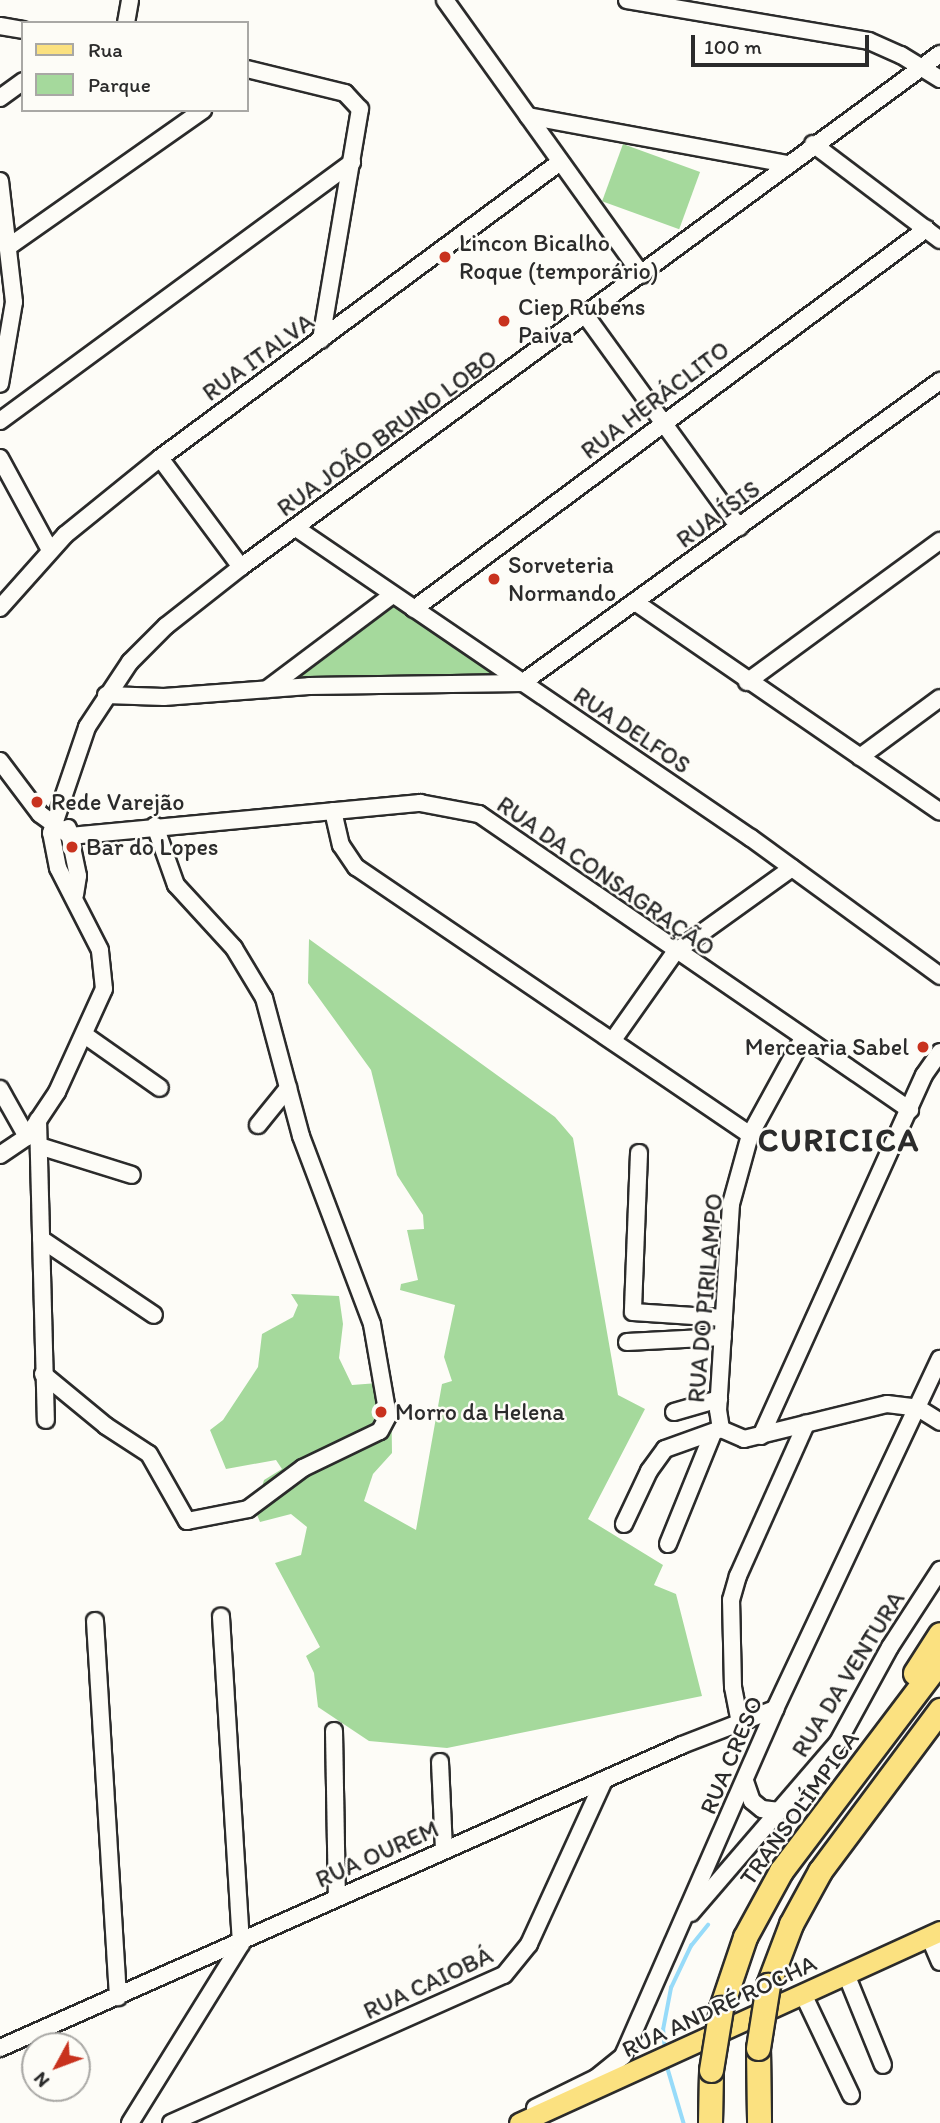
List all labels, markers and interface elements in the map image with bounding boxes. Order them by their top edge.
legend [21,21,248,112]
scale bar [695,21,874,65]
text: 100 m [704,34,762,59]
text: Rua [88,37,123,62]
text: Parque [88,72,151,97]
place label: Lincon Bicalho Roque (temporário) [459,229,658,285]
marker: Lincon Bicalho Roque (temporário) [437,249,453,265]
place label: Ciep Rubens Paiva [518,293,644,349]
street label: RUA ITALVA [197,307,319,407]
marker: Ciep Rubens Paiva [496,313,512,329]
street label: RUA HERÁCLITO [576,336,734,464]
street label: RUA JOÃO BRUNO LOBO [271,343,503,523]
street label: RUA ÍSIS [671,474,765,554]
place label: Sorveteria Normando [508,551,616,607]
marker: Sorveteria Normando [486,571,502,587]
street label: RUA DELFOS [568,680,696,780]
place label: Rede Varejão [51,788,184,816]
street label: RUA DA CONSAGRAÇÃO [491,790,721,962]
marker: Rede Varejão [29,794,45,810]
place label: Bar do Lopes [86,833,219,861]
marker: Bar do Lopes [64,839,80,855]
place label: Mercearia Sabel [745,1033,909,1061]
marker: Mercearia Sabel [915,1039,931,1055]
district label: CURICICA [760,1121,918,1159]
street label: RUA DO PIRILAMPO [681,1192,729,1404]
place label: Morro da Helena [395,1398,565,1426]
marker: Morro da Helena [373,1404,389,1420]
street label: RUA DA VENTURA [785,1586,911,1762]
street label: RUA CRESO [693,1692,769,1818]
street label: TRANSOLÍMPICA [733,1725,865,1891]
street label: RUA OUREM [311,1814,443,1894]
street label: RUA CAIOBÁ [360,1941,496,2025]
street label: RUA ANDRÉ ROCHA [617,1948,821,2064]
north arrow [21,2032,91,2102]
text: N [28,2067,54,2092]

